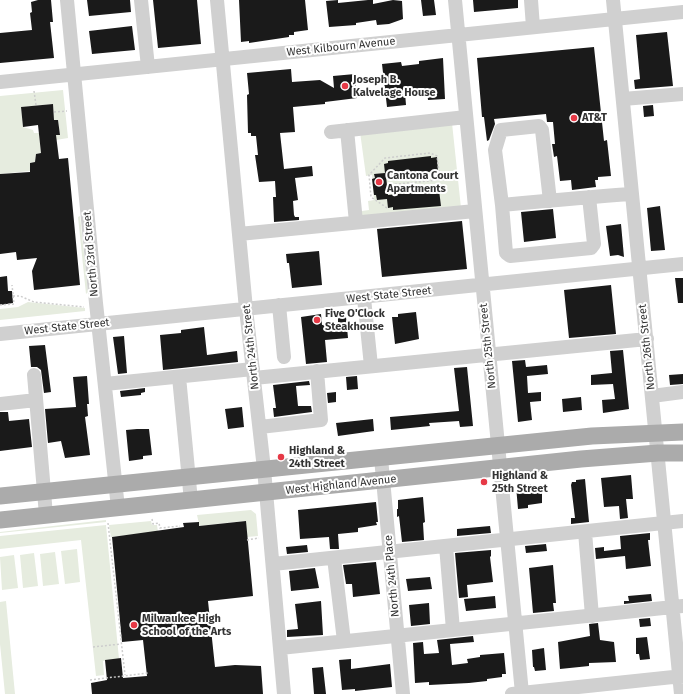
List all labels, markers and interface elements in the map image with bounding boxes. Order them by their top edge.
street label: West Kilbourn Avenue [286,35,396,59]
place label: Joseph B. Kalvelage House [353,73,436,99]
marker: Joseph B. Kalvelage House [340,81,350,91]
place label: AT&T [582,111,607,125]
marker: AT&T [569,113,579,123]
place label: Cantona Court Apartments [387,169,459,195]
marker: Cantona Court Apartments [374,177,384,187]
street label: North 23rd Street [81,211,101,297]
street label: West State Street [346,284,432,306]
street label: North 25th Street [477,303,499,389]
street label: North 24th Street [240,304,262,390]
street label: North 26th Street [636,304,658,390]
place label: Five O'Clock Steakhouse [325,307,385,333]
marker: Five O'Clock Steakhouse [312,315,322,325]
street label: West State Street [24,316,110,338]
place label: Highland & 24th Street [289,444,345,470]
marker: Highland & 24th Street [276,452,286,462]
place label: Highland & 25th Street [492,469,548,495]
street label: West Highland Avenue [285,473,397,497]
marker: Highland & 25th Street [479,477,489,487]
street label: North 24th Place [382,534,402,618]
place label: Milwaukee High School of the Arts [142,612,231,638]
marker: Milwaukee High School of the Arts [129,620,139,630]

